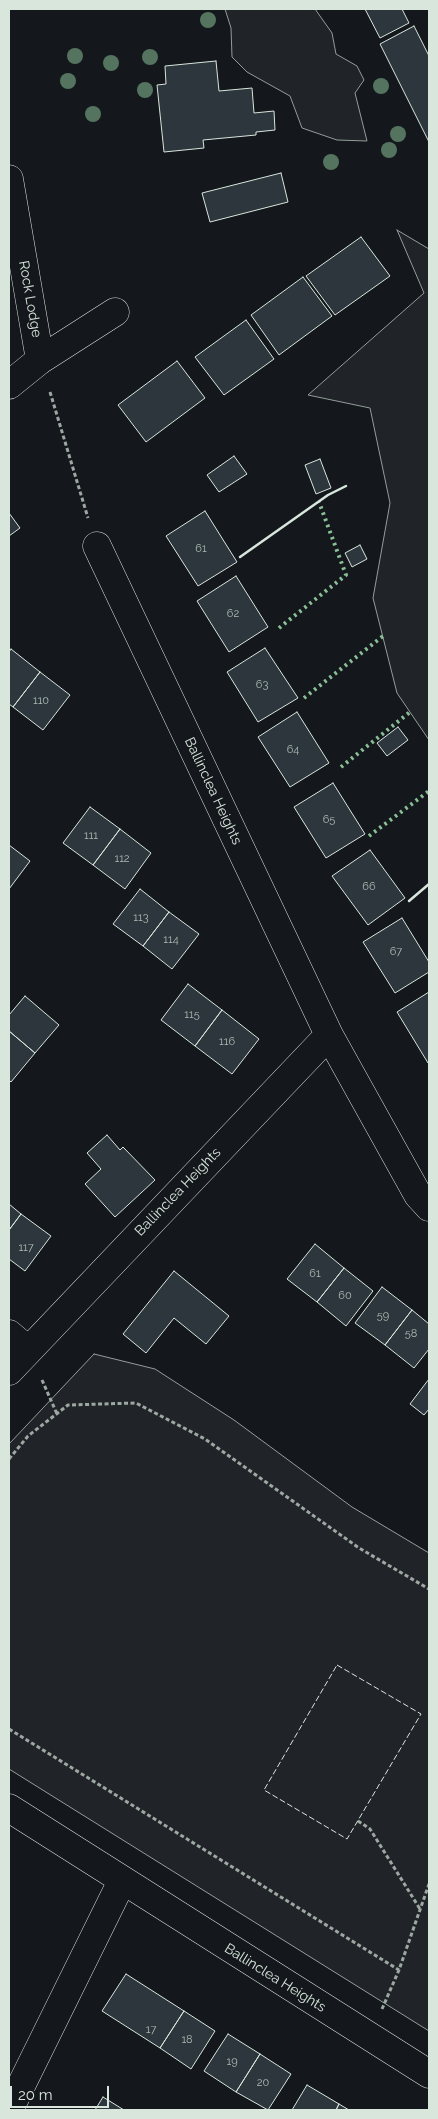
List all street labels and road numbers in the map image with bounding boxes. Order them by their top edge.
street label: Rock Lodge [15,259,45,339]
street label: Ballinclea Heights [181,735,245,847]
street label: Ballinclea Heights [132,1144,224,1240]
street label: Ballinclea Heights [221,1940,329,2016]

